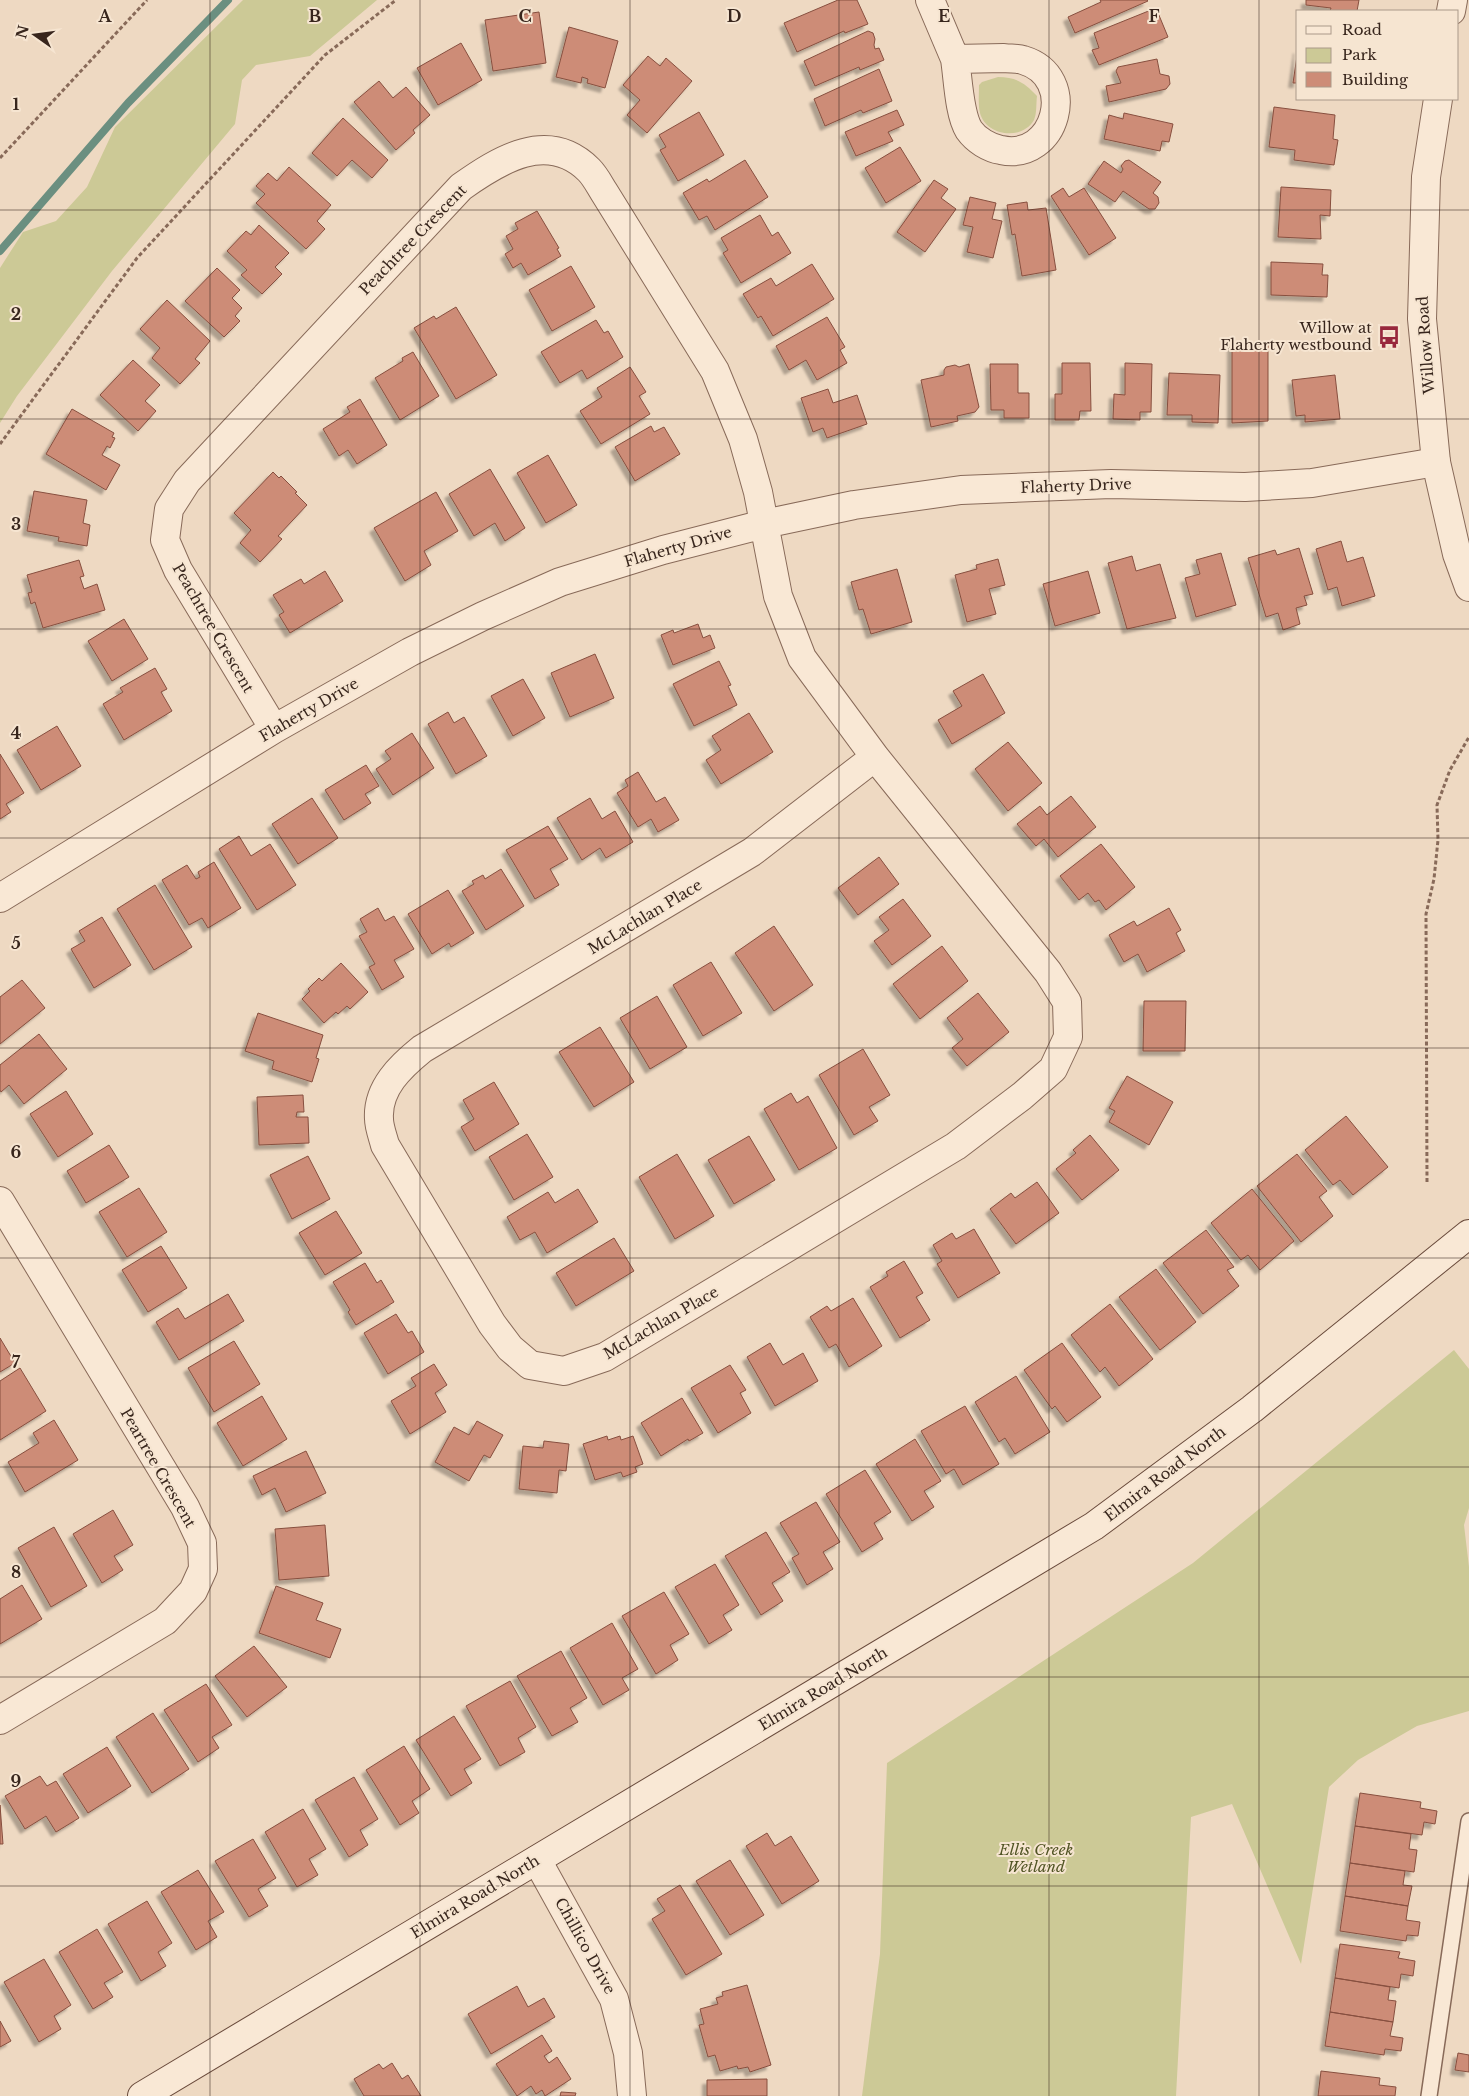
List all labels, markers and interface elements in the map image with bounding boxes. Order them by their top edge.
text: A [98,6,113,26]
text: B [309,6,322,26]
text: C [518,6,532,26]
text: D [727,6,741,26]
text: E [938,6,950,26]
text: F [1148,6,1160,26]
north arrow [10,10,60,60]
legend [1296,10,1459,100]
text: Road [1342,20,1382,39]
text: N [12,23,33,40]
text: Park [1342,45,1378,64]
text: Building [1342,70,1409,89]
text: 1 [13,94,20,114]
street label: Peachtree Crescent [355,180,471,299]
street label: Willow Road [1413,295,1438,396]
text: 2 [11,304,21,324]
place label: Willow at Flaherty westbound [1220,318,1372,354]
bus stop icon: Willow at Flaherty westbound [1376,324,1402,350]
street label: Flaherty Drive [1020,474,1132,497]
text: 3 [11,514,21,534]
street label: Flaherty Drive [622,522,734,571]
street label: Peachtree Crescent [169,560,258,696]
street label: Flaherty Drive [256,674,362,746]
text: 4 [11,723,21,743]
street label: McLachlan Place [584,875,705,958]
text: 5 [11,933,21,953]
text: 6 [11,1142,22,1162]
street label: McLachlan Place [600,1282,722,1363]
text: 7 [12,1352,21,1372]
street label: Peartree Crescent [116,1404,201,1531]
street label: Elmira Road North [1100,1422,1229,1525]
text: 8 [11,1562,21,1582]
street label: Elmira Road North [755,1643,891,1735]
text: 9 [11,1771,22,1791]
park label: Ellis Creek Wetland [998,1840,1073,1876]
street label: Elmira Road North [407,1851,543,1943]
street label: Chillico Drive [551,1894,620,1997]

